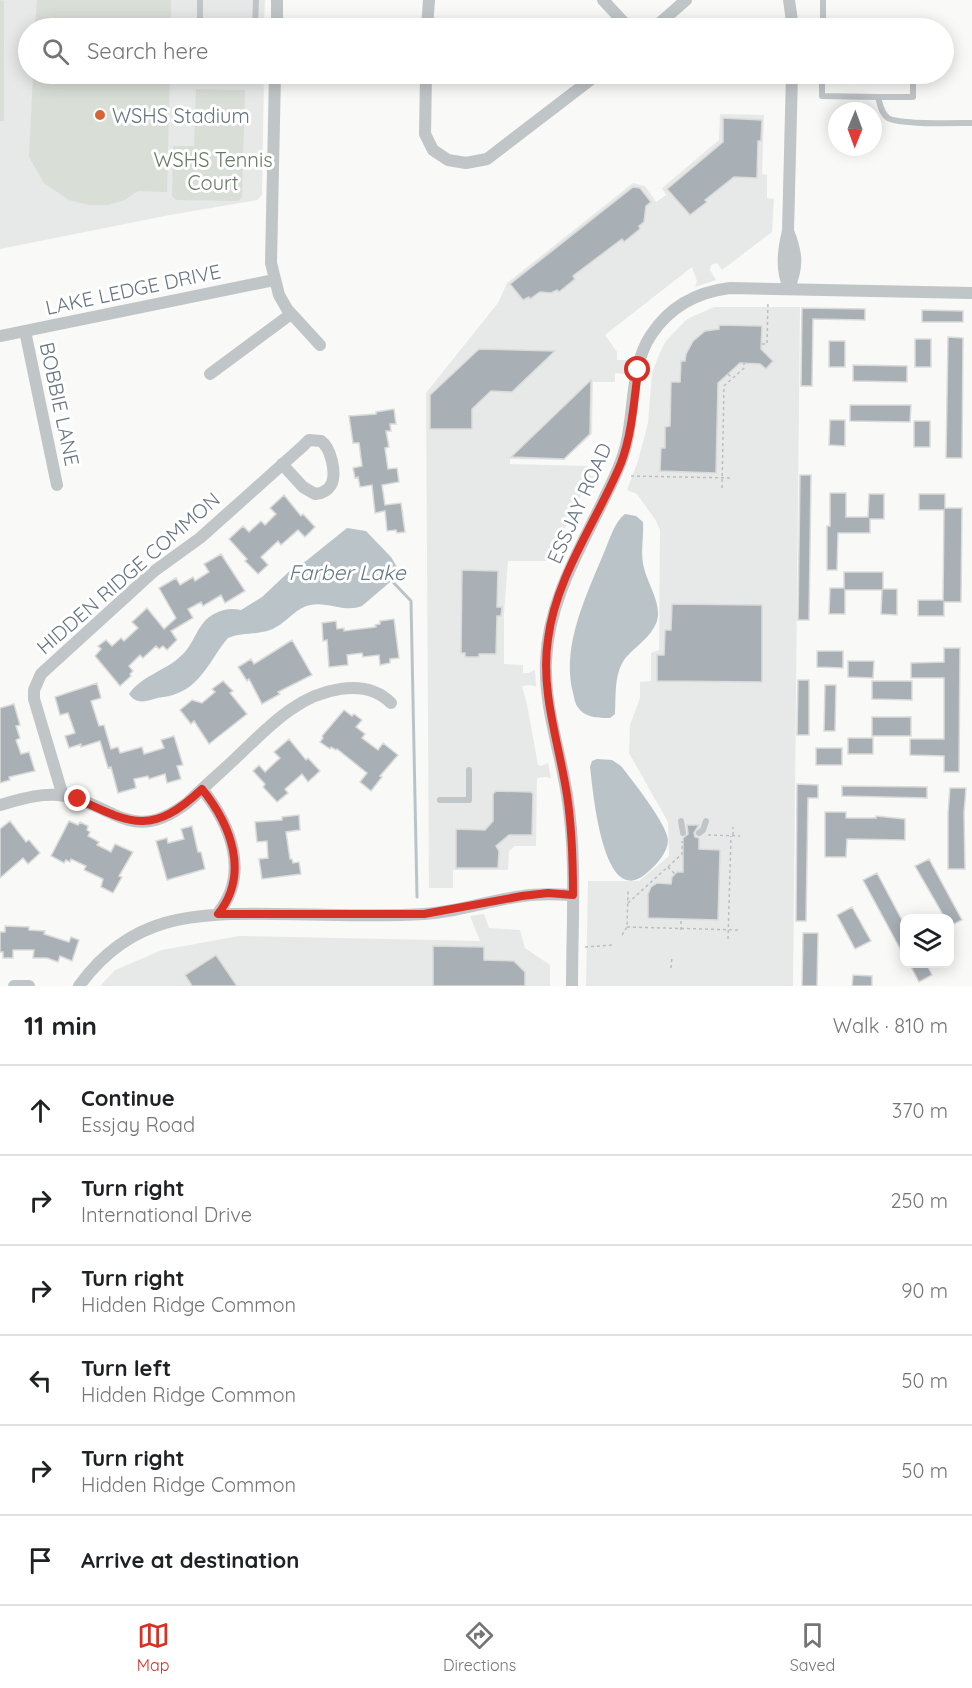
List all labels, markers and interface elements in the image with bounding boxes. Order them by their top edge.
search box [18,18,954,84]
icon: search [39,35,72,68]
text: Search here [87,37,208,65]
north arrow [828,102,882,156]
place label: WSHS Stadium [112,103,250,128]
marker: WSHS Stadium [93,108,107,122]
park label: WSHS Tennis Court [153,147,273,195]
street label: LAKE LEDGE DRIVE [43,258,223,320]
street label: BOBBIE LANE [35,340,85,468]
route start [624,356,650,382]
street label: ESSJAY ROAD [541,439,617,567]
street label: HIDDEN RIDGE COMMON [31,487,225,659]
water label: Farber Lake [288,559,407,585]
route end [64,785,90,811]
map controls [900,914,954,968]
button: layers [900,914,954,968]
text: 11 min [24,1009,97,1042]
text: Walk · 810 m [833,1013,948,1038]
text: Continue [81,1084,175,1112]
icon: ahead [24,1094,57,1127]
text: 370 m [892,1098,948,1123]
text: Essjay Road [81,1112,195,1137]
text: Turn right [81,1174,185,1202]
icon: right [24,1184,57,1217]
text: 250 m [890,1188,948,1213]
text: International Drive [81,1202,252,1227]
text: Turn right [81,1264,185,1292]
icon: right [24,1274,57,1307]
text: 90 m [901,1278,948,1303]
text: Hidden Ridge Common [81,1292,296,1317]
text: Turn left [81,1354,171,1382]
icon: left [24,1364,57,1397]
text: 50 m [902,1368,948,1393]
text: Hidden Ridge Common [81,1382,296,1407]
text: Turn right [81,1444,185,1472]
icon: right [24,1454,57,1487]
text: 50 m [902,1458,948,1483]
text: Hidden Ridge Common [81,1472,296,1497]
icon: arrive [24,1544,57,1577]
text: Arrive at destination [81,1546,299,1574]
tab: Map [137,1619,170,1675]
tab: Directions [443,1619,516,1675]
tab: Saved [790,1619,835,1675]

